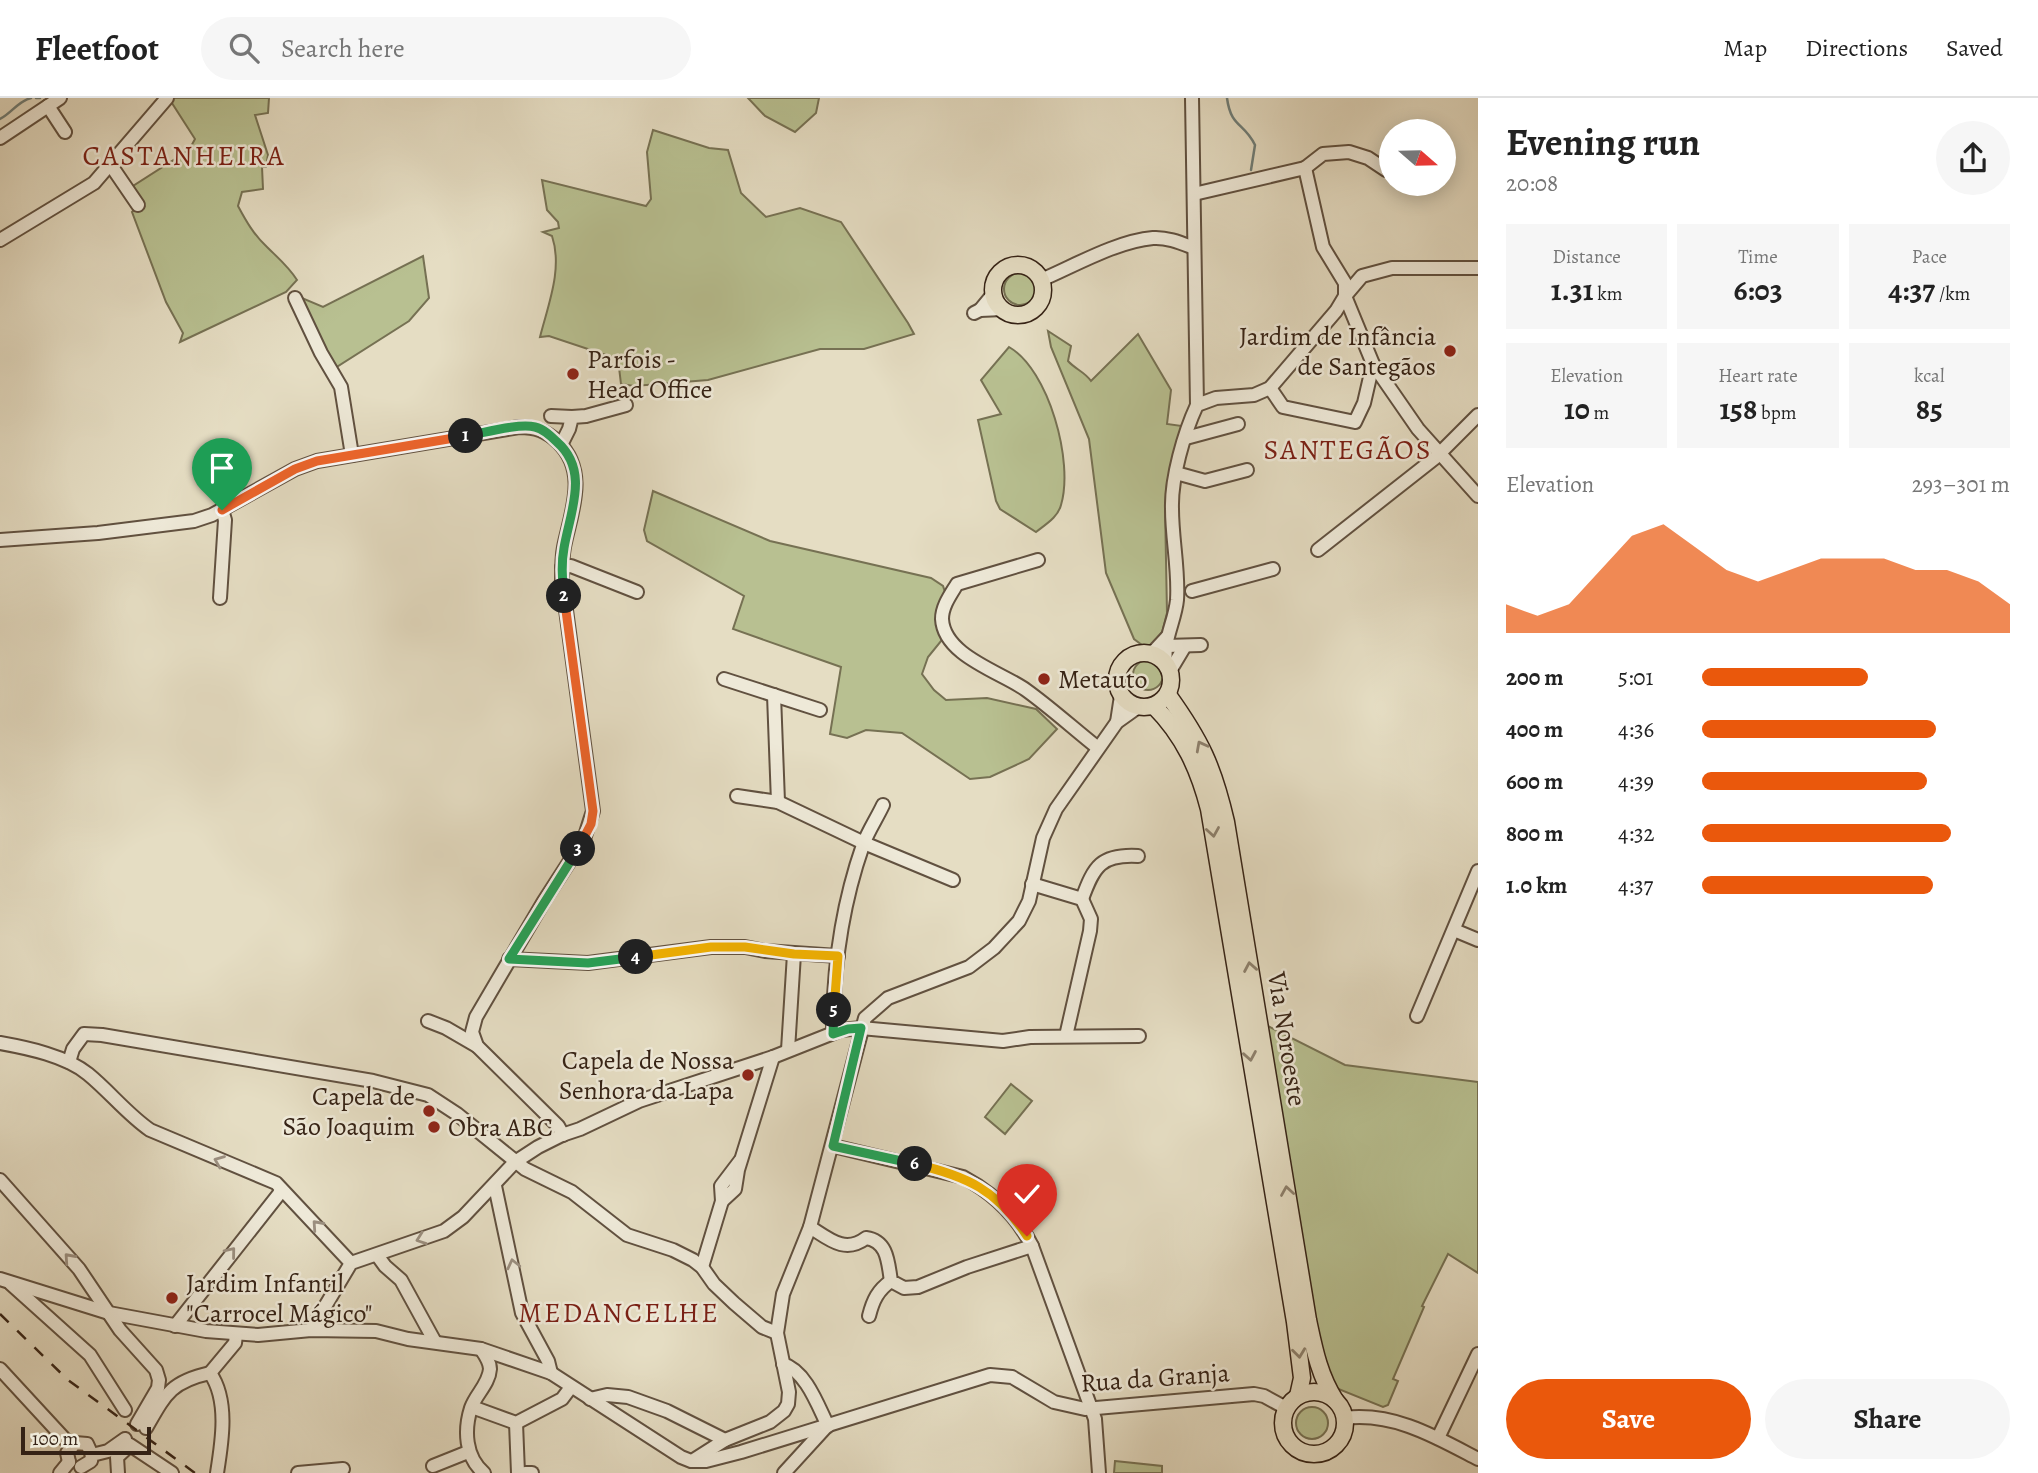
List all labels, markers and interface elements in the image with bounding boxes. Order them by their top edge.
search box [201,17,691,80]
text: Fleetfoot [35,26,159,71]
icon: search [225,29,263,67]
text: Search here [281,31,405,66]
text: Map [1723,32,1767,64]
text: Directions [1805,32,1908,64]
text: Saved [1946,32,2003,64]
text: Evening run [1506,116,1700,168]
north arrow [1379,119,1456,196]
map controls [1379,119,1456,196]
button: share [1936,121,2010,195]
district label: CASTANHEIRA [82,137,286,175]
text: 20:08 [1506,168,1558,199]
text: Distance [1553,244,1621,270]
text: Time [1738,244,1778,270]
text: Pace [1912,244,1947,270]
text: 1.31 [1551,270,1593,310]
text: 6:03 [1733,270,1783,310]
text: 4:37 [1888,270,1935,310]
text: km [1593,281,1622,307]
text: /km [1935,281,1970,307]
place label: Jardim de Infância de Santegãos [1239,319,1436,384]
place label: Parfois - Head Office [587,342,712,407]
marker: Jardim de Infância de Santegãos [1442,343,1458,359]
text: Elevation [1550,363,1623,389]
text: Heart rate [1718,363,1798,389]
text: kcal [1914,363,1945,389]
marker: Parfois - Head Office [565,366,581,382]
text: 10 [1564,389,1590,429]
text: 158 [1719,389,1757,429]
text: 85 [1916,389,1943,429]
text: m [1590,400,1609,426]
text: bpm [1757,400,1797,426]
pin: 1 [448,418,484,454]
text: 1 [462,422,469,448]
district label: SANTEGÃOS [1263,431,1433,469]
pin [192,438,252,510]
icon: arrive [203,449,241,487]
text: Elevation [1506,469,1594,500]
text: 293–301 m [1912,469,2010,500]
pin: 2 [546,578,582,614]
text: 2 [559,582,568,608]
place label: Metauto [1058,662,1147,697]
text: 200 m [1506,662,1564,693]
text: 5:01 [1618,662,1654,693]
marker: Metauto [1036,671,1052,687]
text: 400 m [1506,714,1563,745]
text: 4:36 [1618,714,1654,745]
one-way arrow [1196,740,1209,753]
text: 600 m [1506,766,1563,797]
text: 4:39 [1618,766,1654,797]
text: 800 m [1506,818,1563,849]
text: 4:32 [1618,818,1654,849]
one-way arrow [1205,826,1220,838]
pin: 3 [560,832,596,866]
text: 3 [573,835,582,861]
text: 1.0 km [1506,870,1567,901]
text: 4:37 [1618,870,1653,901]
pin: 4 [618,940,654,974]
text: 4 [631,943,640,969]
one-way arrow [1243,961,1258,973]
street label: Via Noroeste [1259,968,1315,1109]
pin: 5 [816,992,852,1028]
text: 5 [829,996,838,1022]
place label: Capela de Nossa Senhora da Lapa [559,1043,734,1108]
one-way arrow [1242,1051,1257,1062]
marker: Capela de Nossa Senhora da Lapa [740,1067,756,1083]
place label: Capela de São Joaquim [283,1079,415,1144]
marker: Capela de São Joaquim [421,1103,437,1119]
place label: Obra ABC [448,1110,553,1145]
marker: Obra ABC [426,1119,442,1135]
pin: 6 [898,1146,932,1182]
text: 6 [910,1150,919,1176]
one-way arrow [214,1155,226,1169]
pin [997,1164,1057,1236]
icon: check [1008,1175,1046,1213]
one-way arrow [1280,1185,1295,1197]
one-way arrow [313,1220,325,1233]
one-way arrow [415,1231,427,1245]
one-way arrow [223,1248,236,1260]
one-way arrow [65,1253,78,1266]
one-way arrow [507,1258,521,1270]
place label: Jardim Infantil "Carrocel Mágico" [186,1266,373,1331]
marker: Jardim Infantil "Carrocel Mágico" [164,1290,180,1306]
district label: MEDANCELHE [518,1294,720,1332]
one-way arrow [1292,1348,1307,1359]
street label: Rua da Granja [1079,1355,1231,1401]
button: Save [1506,1379,1751,1459]
button: Share [1765,1379,2010,1459]
scale bar [21,1424,150,1456]
text: 100 m [32,1426,78,1452]

